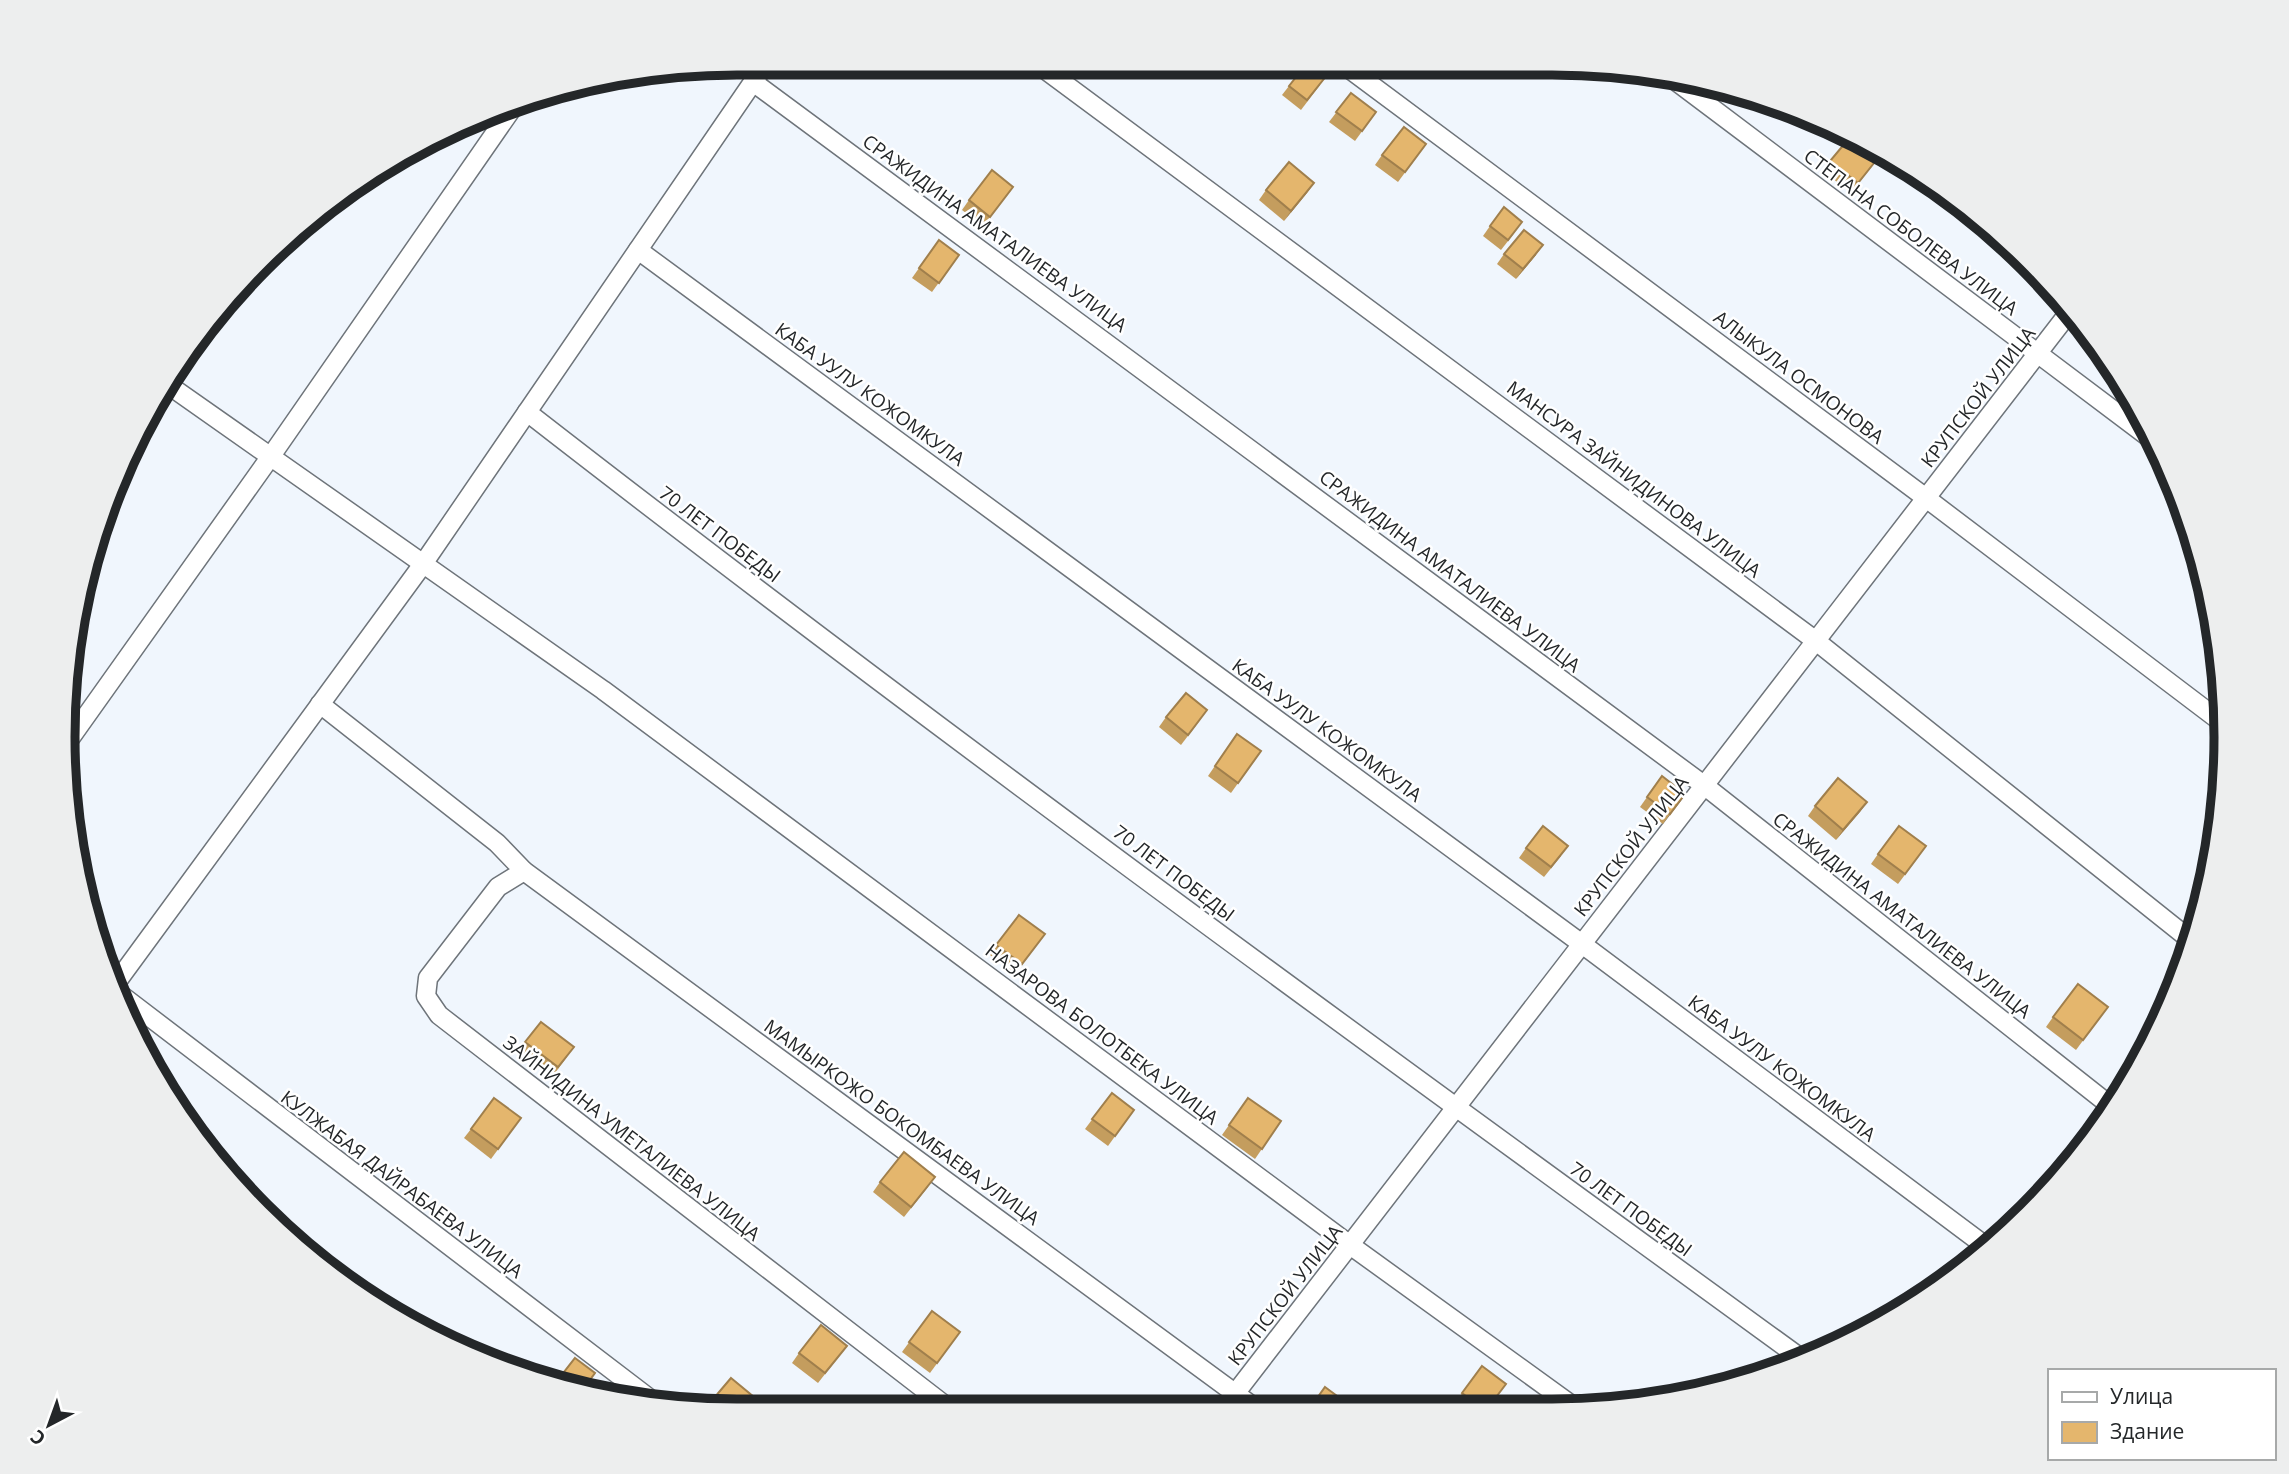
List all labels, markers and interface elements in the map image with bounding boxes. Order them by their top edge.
street label: СРАЖИДИНА АМАТАЛИЕВА УЛИЦА [858,128,1132,338]
street label: СТЕПАНА СОБОЛЕВА УЛИЦА [1799,143,2023,321]
street label: АЛЫКУЛА ОСМОНОВА [1709,304,1889,450]
street label: КАБА УУЛУ КОЖОМКУЛА [770,316,970,472]
street label: КРУПСКОЙ УЛИЦА [1915,321,2041,473]
street label: МАНСУРА ЗАЙНИДИНОВА УЛИЦА [1502,375,1766,583]
street label: СРАЖИДИНА АМАТАЛИЕВА УЛИЦА [1314,464,1586,678]
street label: 70 ЛЕТ ПОБЕДЫ [654,480,786,588]
street label: КАБА УУЛУ КОЖОМКУЛА [1227,652,1427,808]
street label: КРУПСКОЙ УЛИЦА [1568,770,1694,922]
street label: СРАЖИДИНА АМАТАЛИЕВА УЛИЦА [1768,806,2036,1024]
street label: 70 ЛЕТ ПОБЕДЫ [1108,819,1240,927]
street label: НАЗАРОВА БОЛОТБЕКА УЛИЦА [980,938,1224,1130]
street label: КАБА УУЛУ КОЖОМКУЛА [1683,989,1881,1147]
street label: МАМЫРКОЖО БОКОМБАЕВА УЛИЦА [759,1013,1045,1231]
street label: ЗАЙНИДИНА УМЕТАЛИЕВА УЛИЦА [498,1029,766,1247]
street label: КУЛЖАБАЯ ДАЙРАБАЕВА УЛИЦА [276,1084,528,1284]
street label: 70 ЛЕТ ПОБЕДЫ [1564,1156,1698,1262]
street label: КРУПСКОЙ УЛИЦА [1222,1219,1348,1371]
legend [2048,1369,2275,1460]
text: Улица [2110,1382,2173,1410]
north arrow [14,1390,84,1460]
text: Здание [2110,1417,2184,1445]
text: С [25,1424,51,1452]

